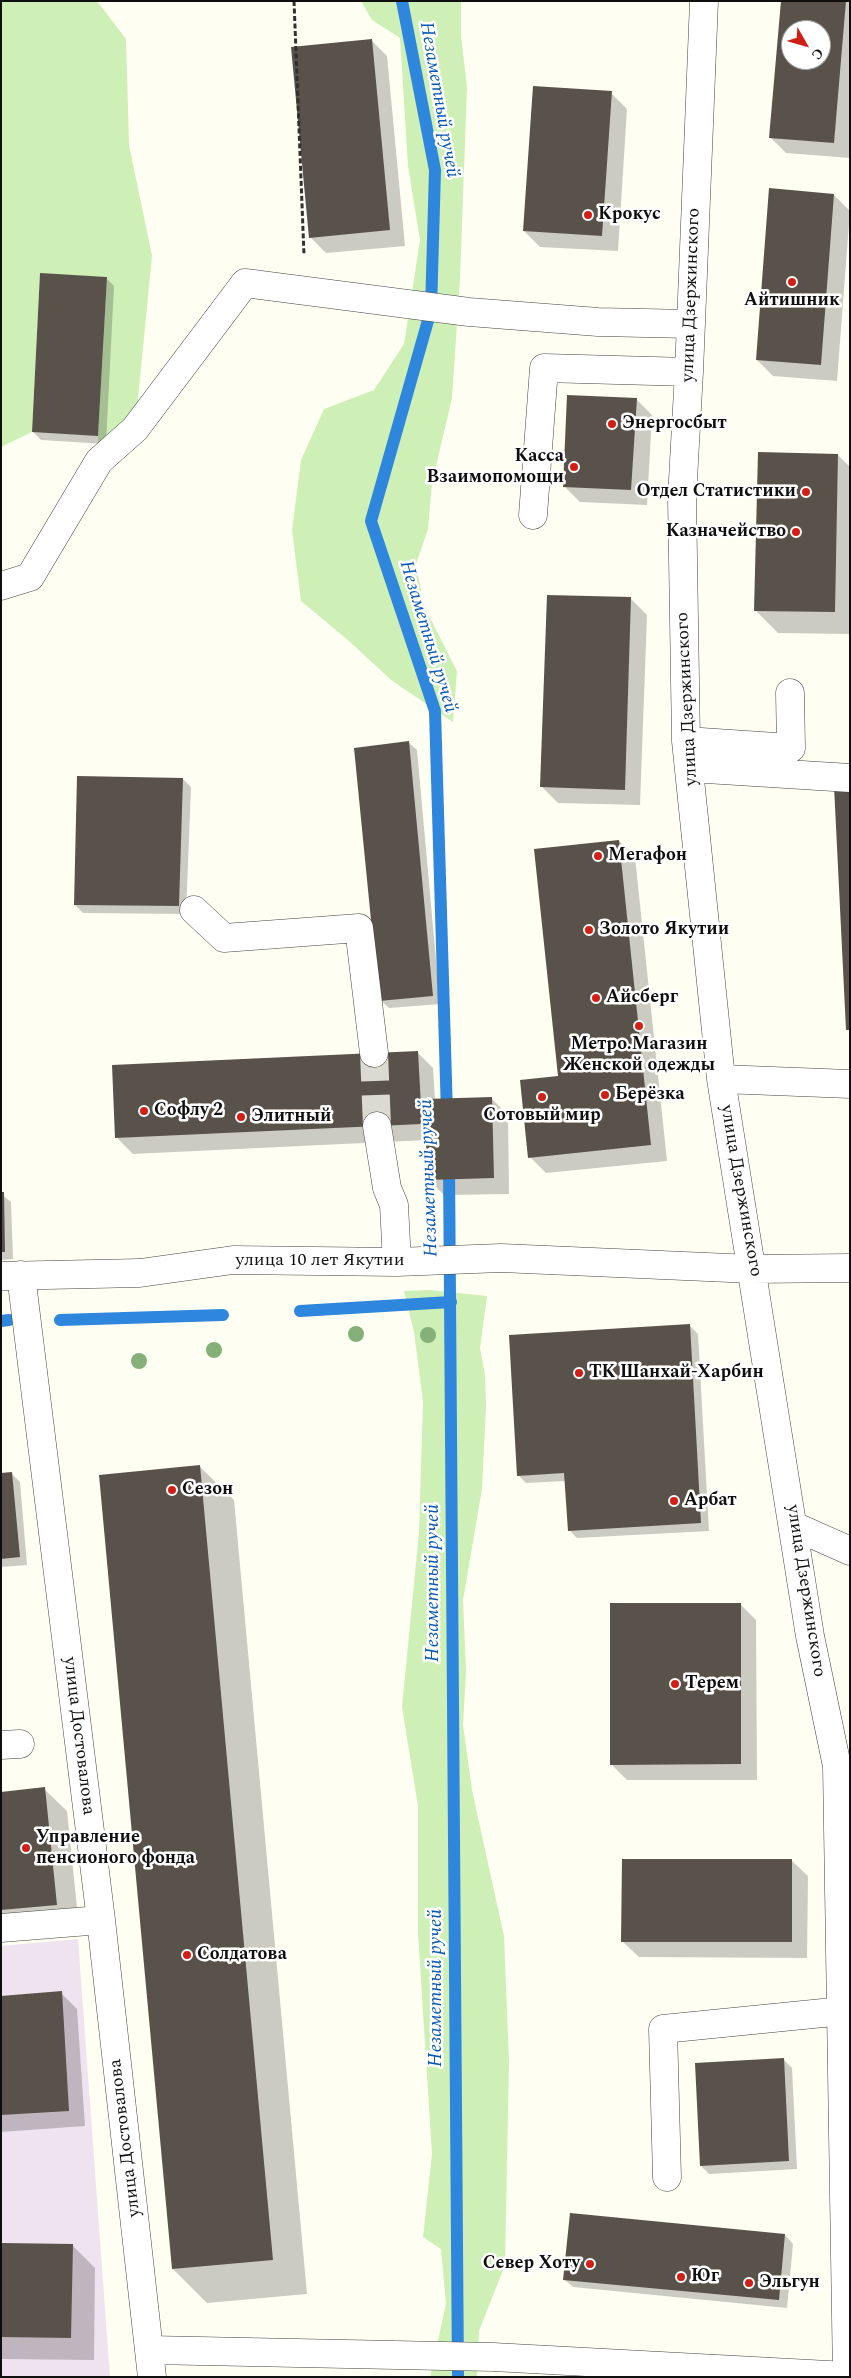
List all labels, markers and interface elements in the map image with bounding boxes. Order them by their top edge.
water label: Незаметный ручей [413,20,463,180]
north arrow [781,20,831,70]
text: С [806,44,829,64]
place label: Крокус [598,204,661,226]
street label: улица Дзержинского [678,208,706,382]
marker: Крокус [582,209,594,221]
marker: Айтишник [786,276,798,288]
place label: Айтишник [744,290,840,312]
place label: Энергосбыт [622,413,726,435]
marker: Энергосбыт [606,418,618,430]
place label: Касса Взаимопомощи [427,446,564,488]
marker: Касса Взаимопомощи [568,461,580,473]
place label: Отдел Статистики [636,481,796,503]
marker: Отдел Статистики [800,486,812,498]
place label: Казначейство [666,521,786,543]
marker: Казначейство [790,526,802,538]
water label: Незаметный ручей [393,558,461,716]
street label: улица Дзержинского [673,611,703,787]
place label: Мегафон [608,845,687,867]
marker: Мегафон [592,850,604,862]
place label: Золото Якутии [599,919,729,941]
marker: Золото Якутии [583,924,595,936]
place label: Айсберг [606,987,678,1009]
marker: Айсберг [590,992,602,1004]
marker: Метро.Магазин Женской одежды [633,1020,645,1032]
place label: Метро.Магазин Женской одежды [563,1034,715,1076]
place label: Берёзка [615,1084,685,1106]
marker: Берёзка [599,1089,611,1101]
marker: Сотовый мир [536,1091,548,1103]
water label: Незаметный ручей [416,1099,444,1257]
place label: Софлу 2 [154,1100,223,1122]
street label: улица Дзержинского [714,1103,766,1279]
marker: Софлу 2 [138,1105,150,1117]
place label: Сотовый мир [483,1105,601,1127]
place label: Элитный [251,1106,332,1128]
marker: Элитный [235,1111,247,1123]
street label: улица 10 лет Якутии [236,1250,404,1272]
place label: ТК Шанхай-Харбин [589,1362,764,1384]
marker: ТК Шанхай-Харбин [573,1367,585,1379]
place label: Сезон [182,1479,233,1501]
marker: Сезон [166,1484,178,1496]
place label: Арбат [684,1490,737,1512]
marker: Арбат [668,1495,680,1507]
street label: улица Дзержинского [781,1503,829,1679]
water label: Незаметный ручей [423,1504,445,1662]
street label: улица Достовалова [58,1656,98,1816]
place label: Терем [685,1673,739,1695]
marker: Терем [669,1678,681,1690]
place label: Управление пенсионого фонда [36,1827,195,1870]
marker: Управление пенсионого фонда [20,1842,32,1854]
water label: Незаметный ручей [426,1909,448,2067]
place label: Солдатова [197,1944,287,1966]
marker: Солдатова [181,1949,193,1961]
street label: улица Достовалова [106,2058,146,2218]
place label: Север Хоту [483,2253,580,2275]
marker: Север Хоту [584,2258,596,2270]
place label: Юг [691,2266,719,2288]
marker: Юг [675,2271,687,2283]
place label: Эльгун [759,2272,820,2294]
marker: Эльгун [743,2277,755,2289]

